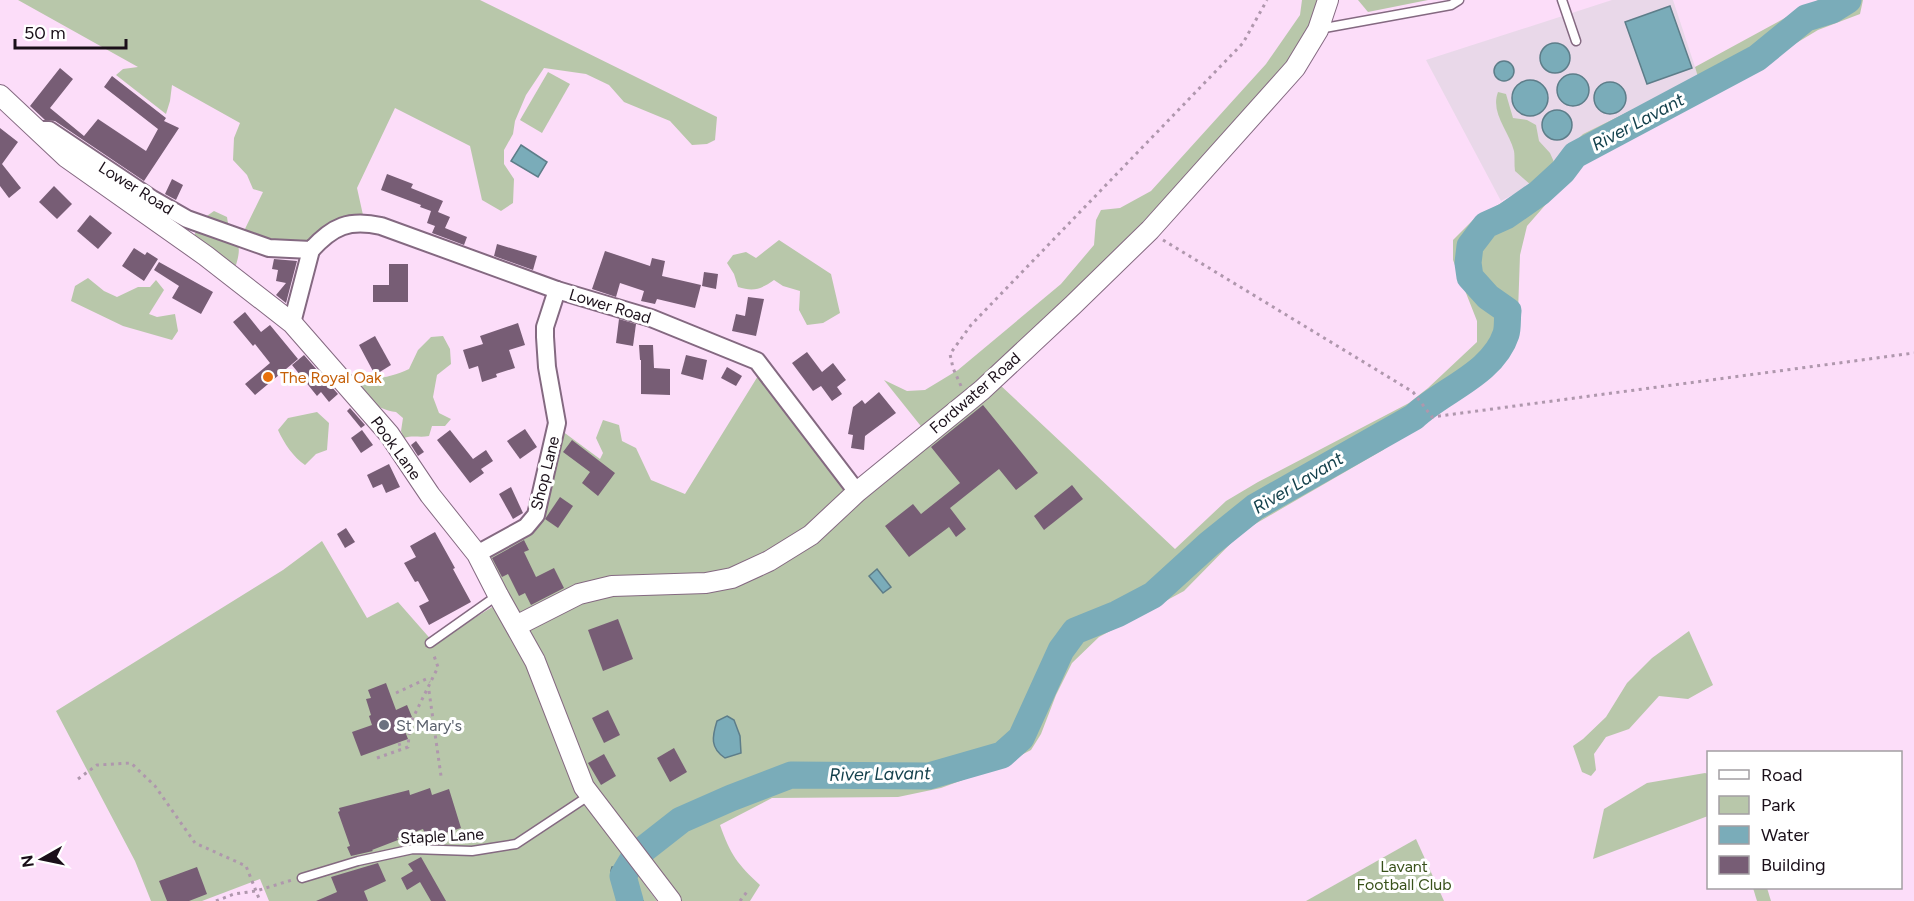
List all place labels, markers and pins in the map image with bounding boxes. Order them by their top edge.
place label: The Royal Oak [280,368,382,387]
marker: The Royal Oak [261,370,275,384]
place label: St Mary's [396,716,462,735]
marker: St Mary's [377,718,391,732]

